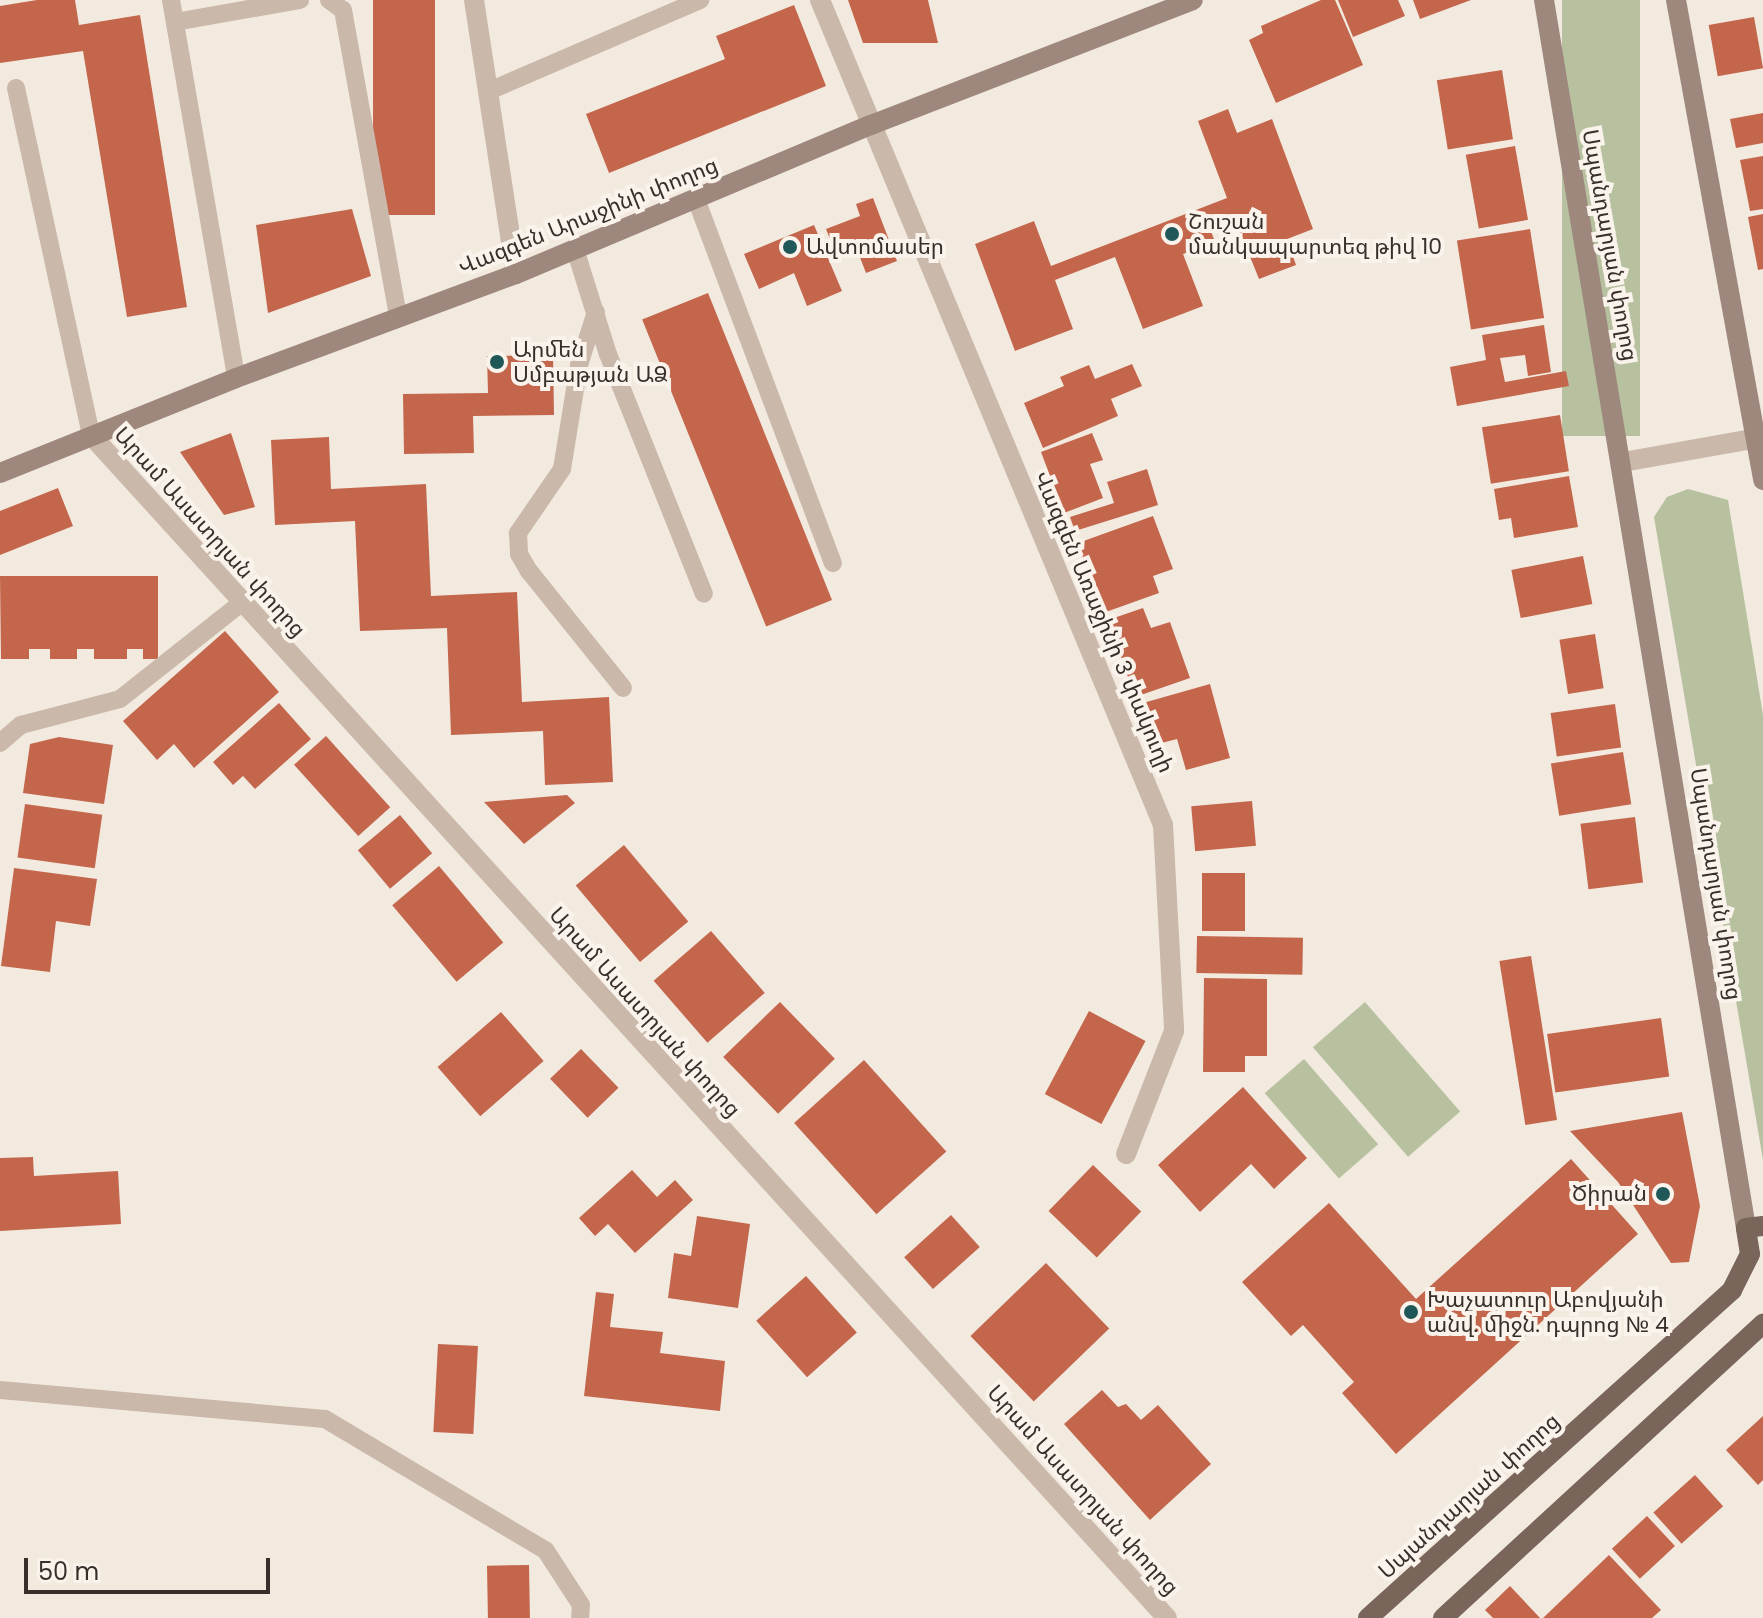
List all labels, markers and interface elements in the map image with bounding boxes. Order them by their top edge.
street label: Սպանդարյան փողոց [1577,127,1643,363]
street label: Վազգեն Արաջինի փողոց [454,152,722,280]
place label: Շուշան մանկապարտեզ թիվ 10 [1188,208,1442,260]
marker: Շուշան մանկապարտեզ թիվ 10 [1163,225,1181,243]
place label: Ավտոմասեր [806,234,944,260]
marker: Ավտոմասեր [781,238,799,256]
place label: Արմեն Սմբաթյան ԱՁ [513,336,668,388]
marker: Արմեն Սմբաթյան ԱՁ [488,353,506,371]
street label: Արամ Ասատրյան փողոց [109,421,311,643]
street label: Վազգեն Առաջինի 3 փակուղի [1028,467,1180,777]
street label: Սպանդարյան փողոց [1685,766,1747,1002]
street label: Արամ Ասատրյան փողոց [544,901,746,1123]
place label: Ծիրան [1572,1181,1647,1207]
marker: Ծիրան [1654,1185,1672,1203]
place label: Խաչատուր Աբովյանի անվ. միջն. դպրոց № 4 [1427,1286,1669,1338]
marker: Խաչատուր Աբովյանի անվ. միջն. դպրոց № 4 [1402,1303,1420,1321]
street label: Արամ Ասատրյան փողոց [982,1379,1184,1601]
street label: Սպանդարյան փողոց [1373,1408,1565,1584]
scale bar [28,1542,274,1592]
text: 50 m [38,1555,99,1588]

